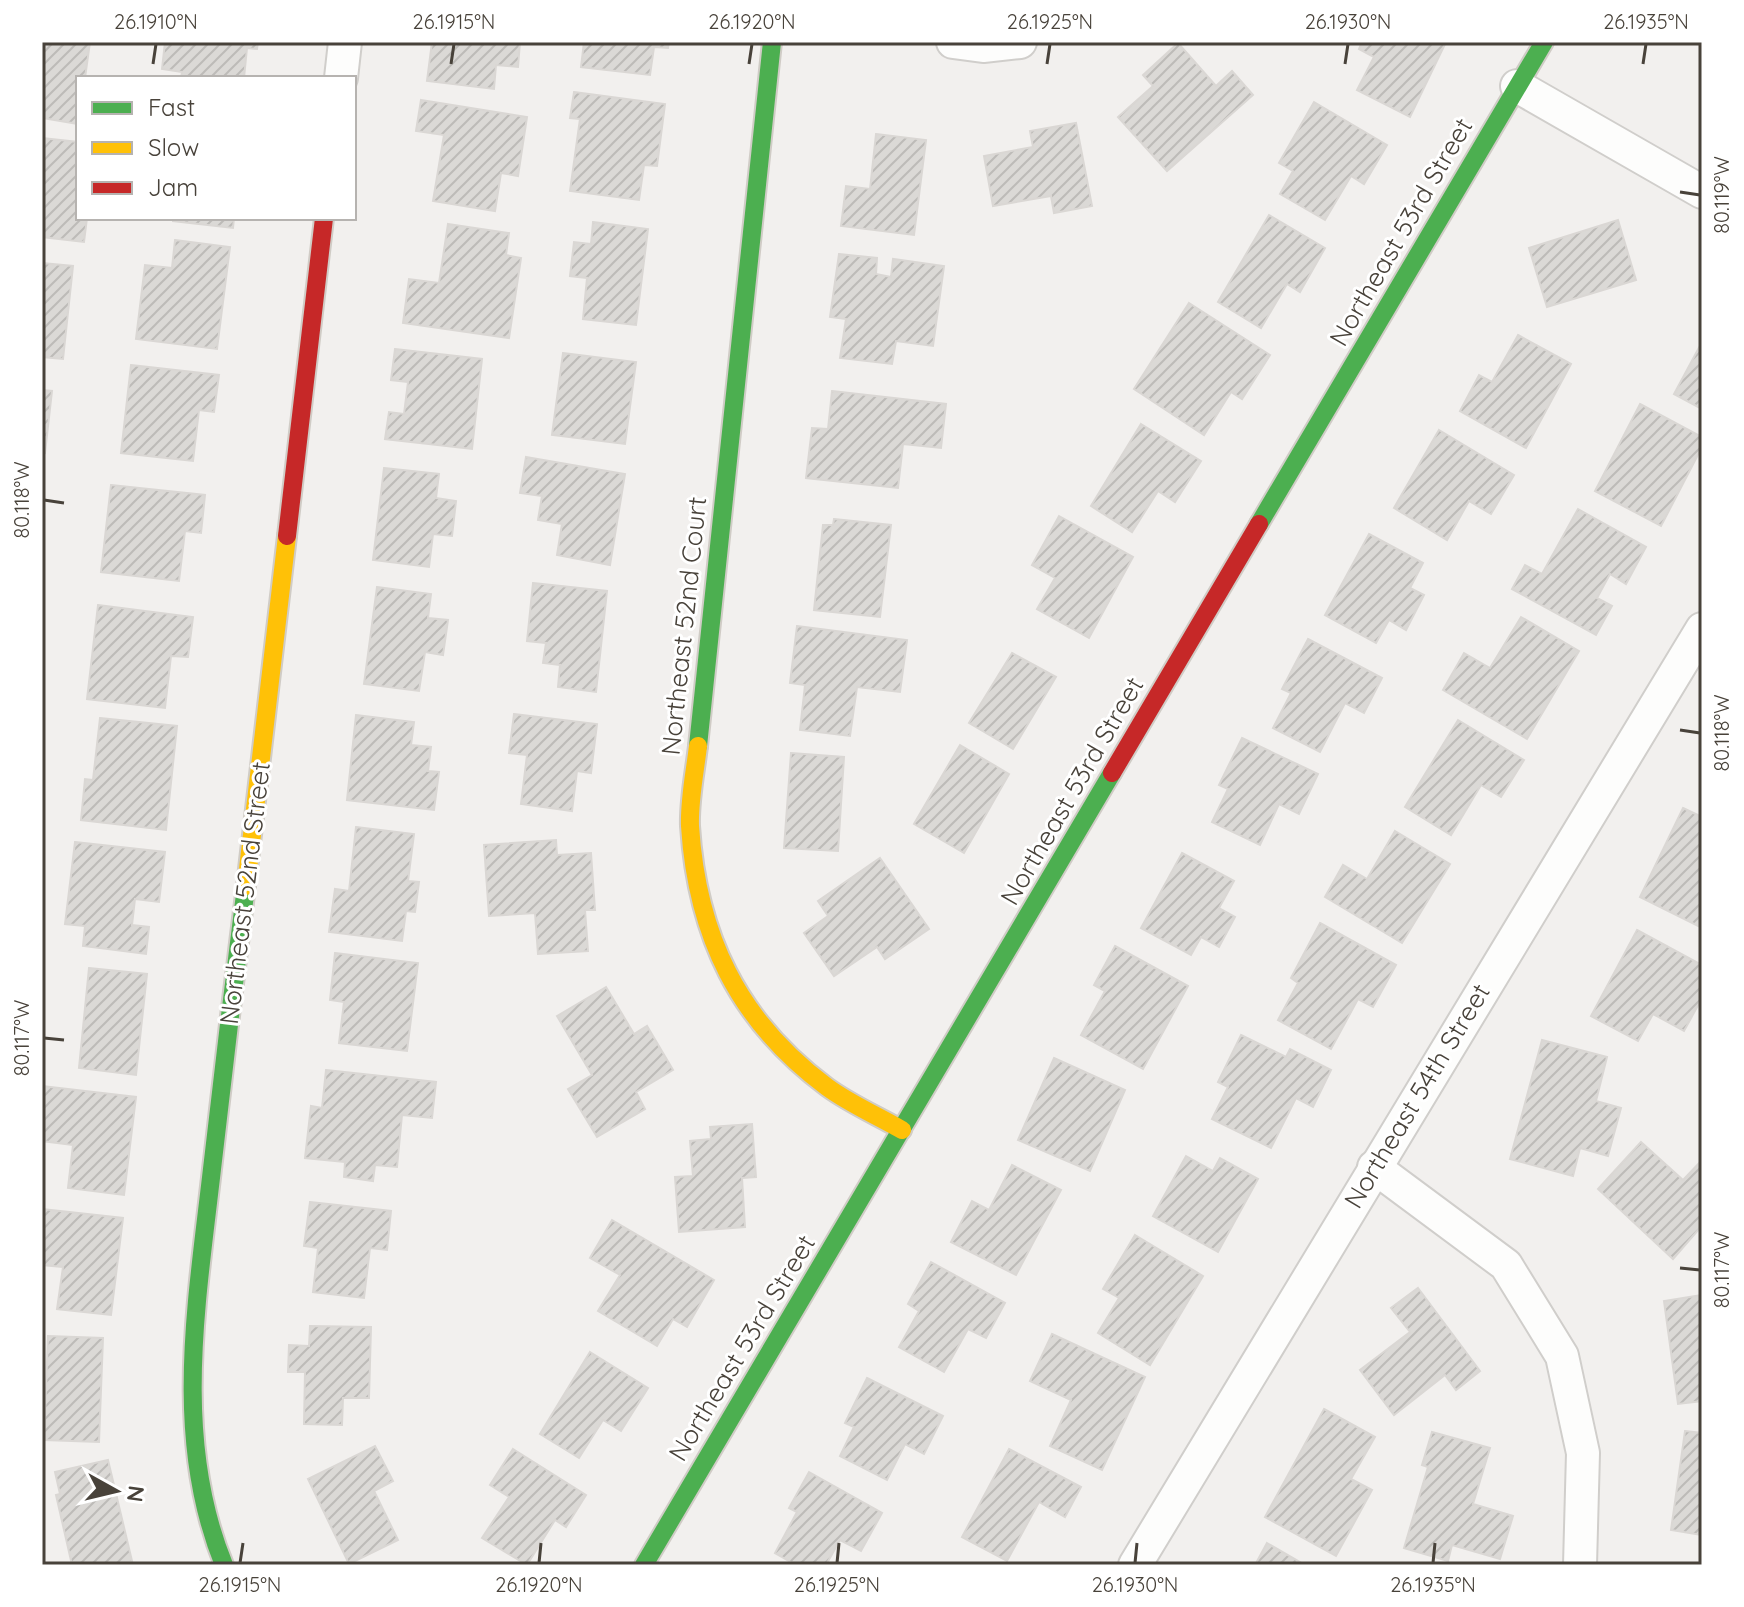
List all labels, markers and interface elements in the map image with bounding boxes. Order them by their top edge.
text: 26.1910°N [114,9,198,34]
text: 26.1915°N [413,9,495,34]
text: 26.1920°N [708,9,796,34]
text: 26.1925°N [1007,9,1093,34]
text: 26.1930°N [1305,9,1391,34]
text: 26.1935°N [1603,9,1689,34]
legend [76,76,356,220]
text: Fast [148,92,195,122]
street label: Northeast 53rd Street [1322,112,1479,352]
text: Slow [148,132,199,162]
text: 80.119°W [1709,156,1734,234]
text: Jam [148,172,198,202]
text: 80.118°W [9,461,34,539]
street label: Northeast 52nd Court [654,495,713,757]
street label: Northeast 53rd Street [993,671,1150,911]
text: 80.118°W [1709,694,1734,772]
street label: Northeast 52nd Street [212,760,277,1026]
street label: Northeast 54th Street [1336,977,1497,1214]
text: 80.117°W [9,1000,34,1076]
street label: Northeast 53rd Street [661,1229,822,1467]
text: 80.117°W [1709,1232,1734,1308]
north arrow [76,1451,156,1531]
text: N [121,1484,151,1504]
text: 26.1915°N [199,1572,281,1597]
text: 26.1920°N [495,1572,583,1597]
text: 26.1925°N [794,1572,880,1597]
text: 26.1930°N [1092,1572,1178,1597]
text: 26.1935°N [1390,1572,1476,1597]

